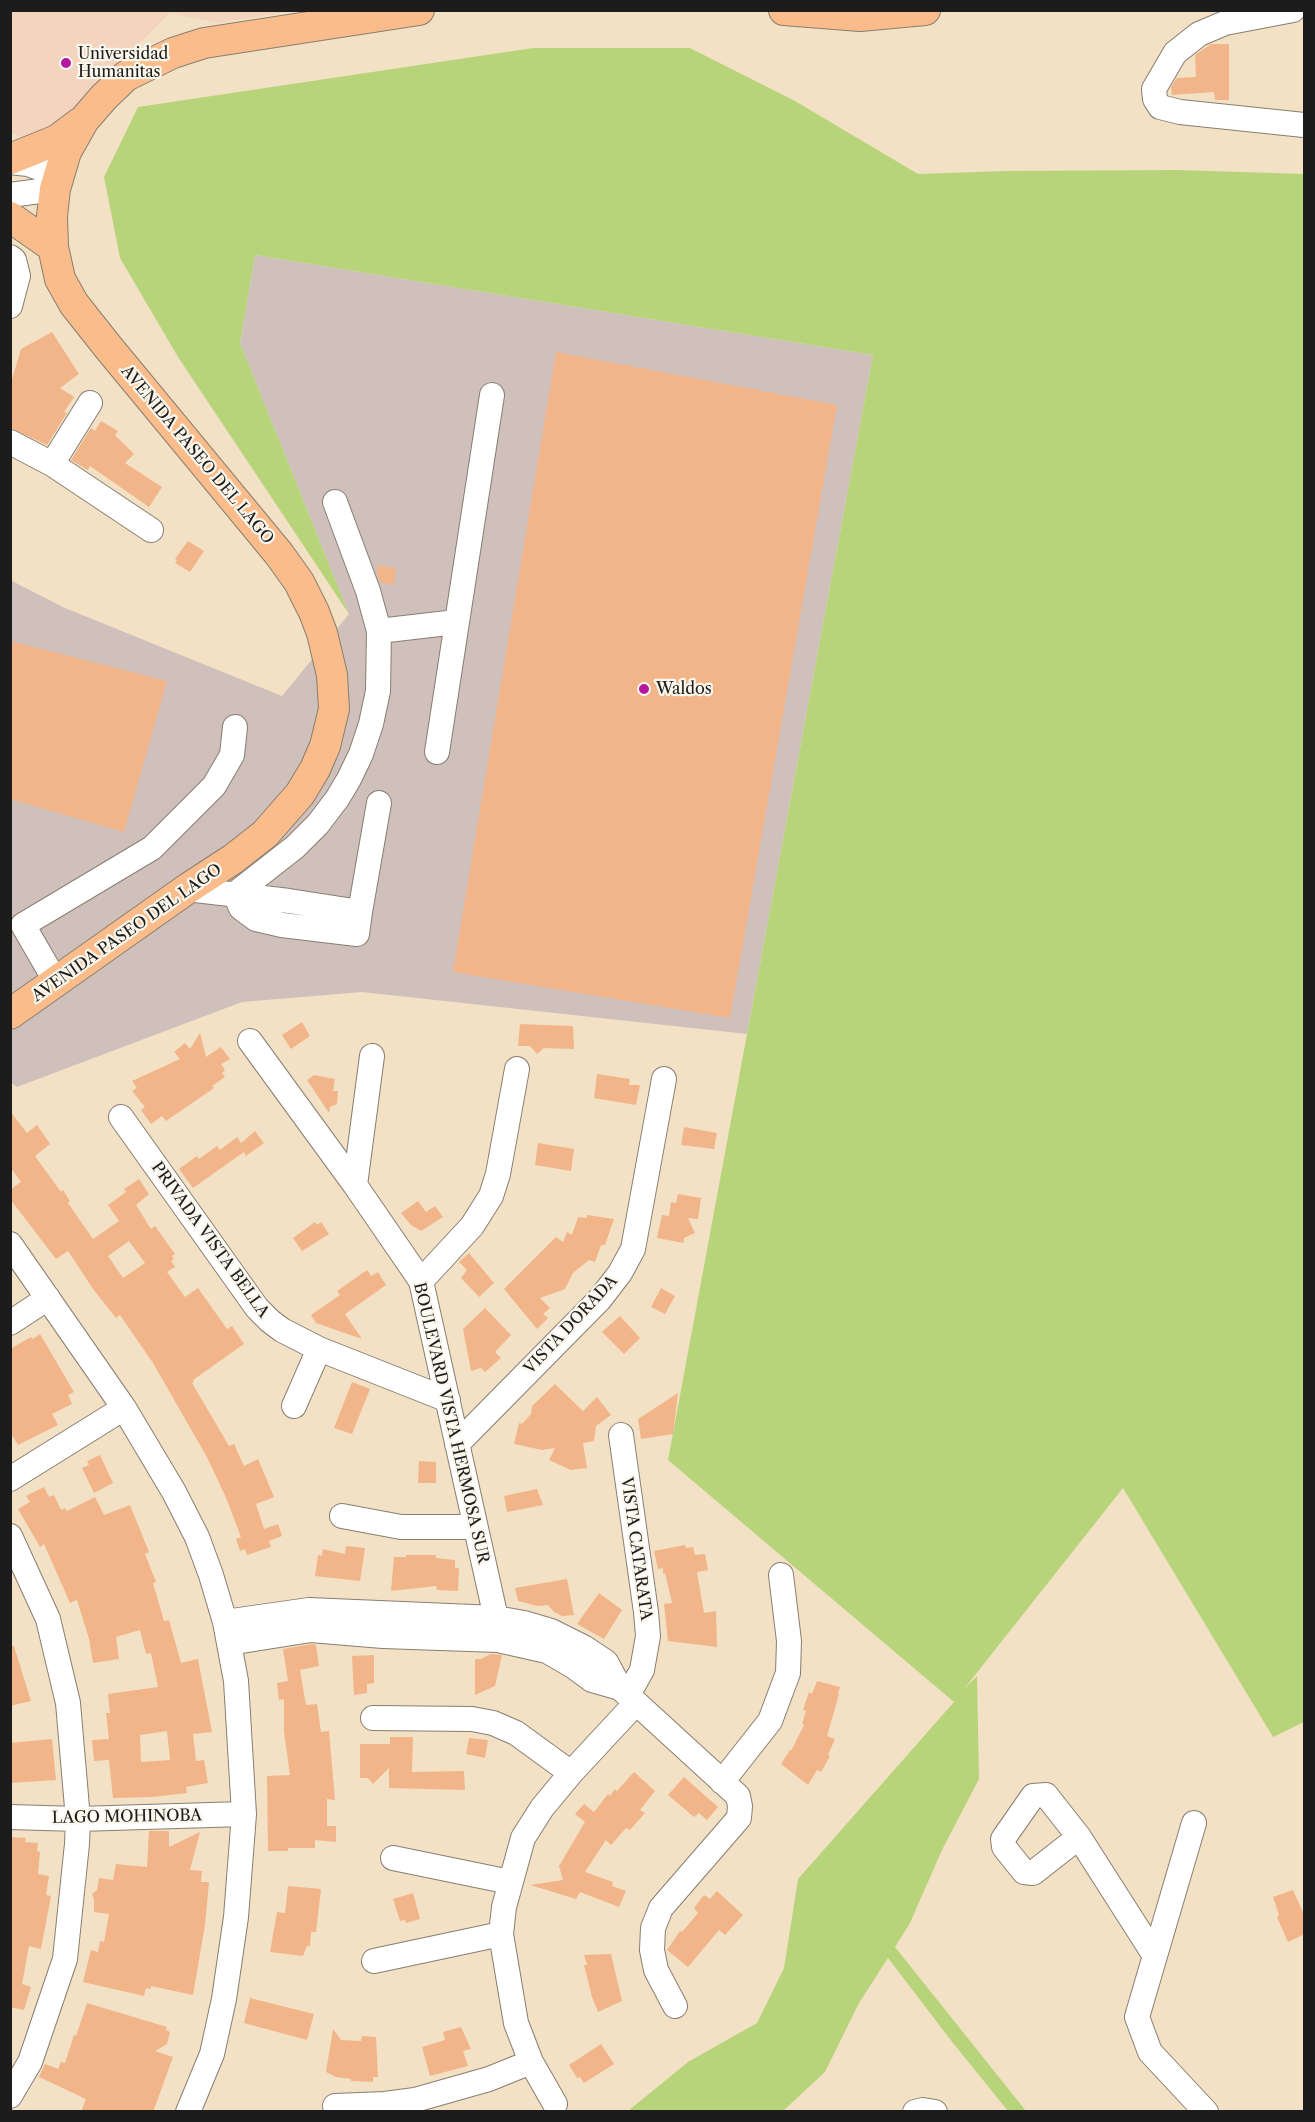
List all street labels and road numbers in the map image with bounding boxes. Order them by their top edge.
street label: AVENIDA PASEO DEL LAGO [117,362,277,548]
street label: AVENIDA PASEO DEL LAGO [28,860,226,1006]
street label: PRIVADA VISTA BELLA [147,1158,273,1322]
street label: VISTA DORADA [520,1272,622,1378]
street label: BOULEVARD VISTA HERMOSA SUR [409,1280,493,1566]
street label: VISTA CATARATA [616,1476,656,1622]
street label: LAGO MOHINOBA [52,1806,202,1828]

